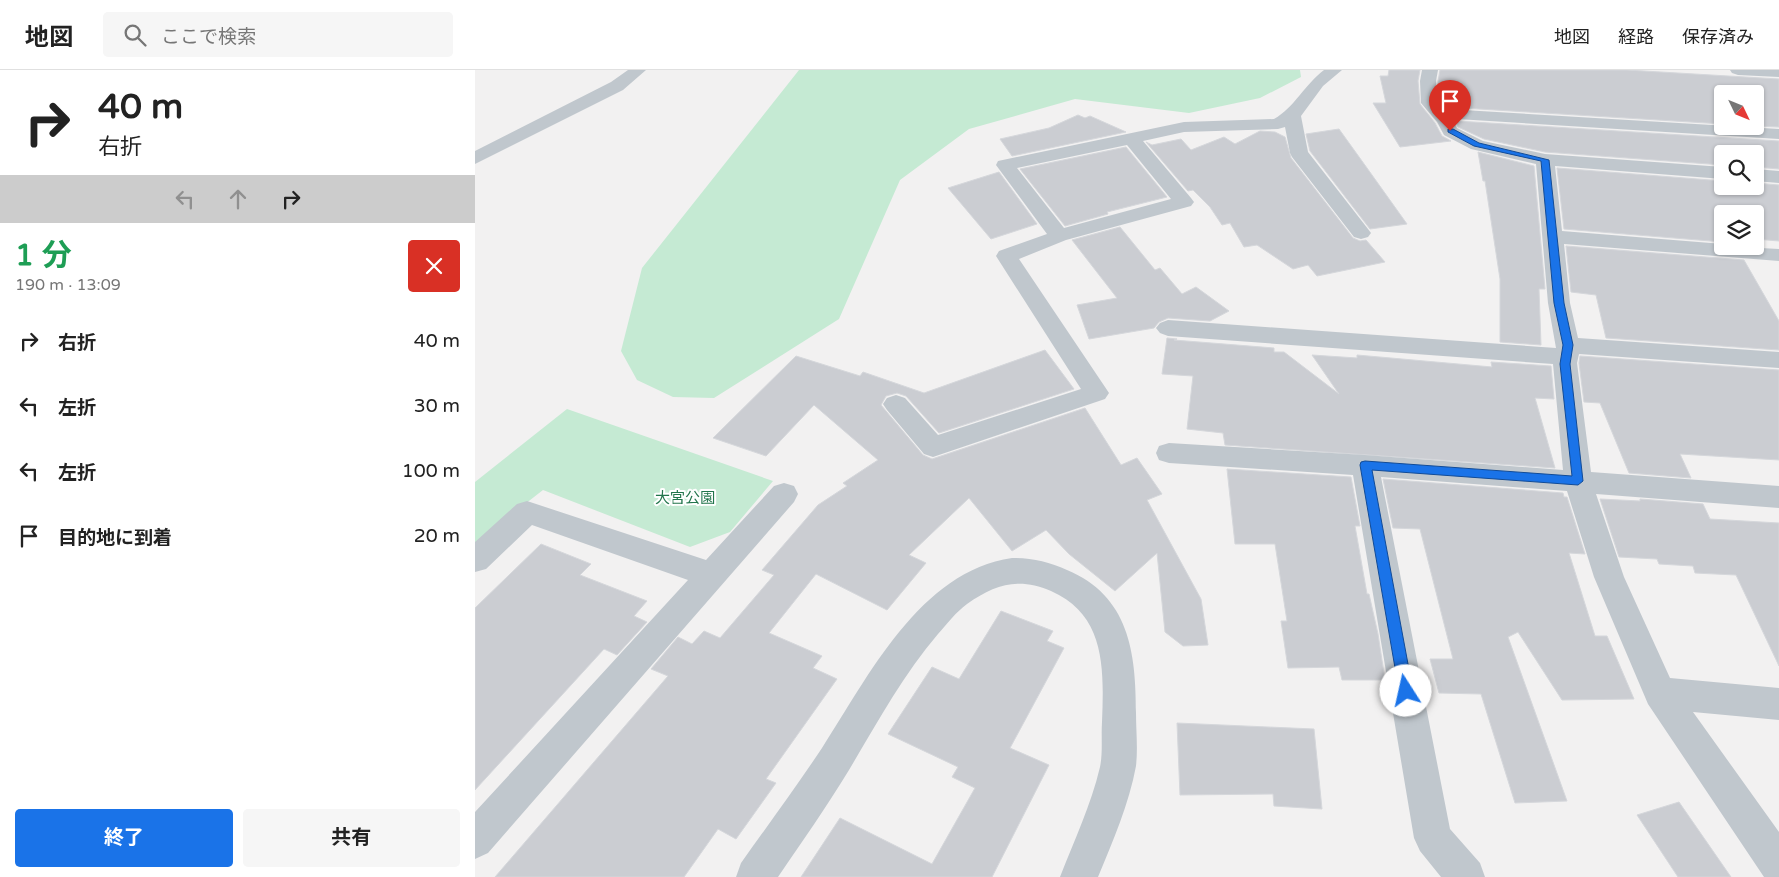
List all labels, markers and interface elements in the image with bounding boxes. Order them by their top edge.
search box [103,12,453,57]
icon: search [121,21,149,49]
text: 地図 [25,23,73,52]
text: ここで検索 [161,26,256,48]
text: 地図 [1554,26,1590,48]
text: 経路 [1618,26,1654,48]
text: 保存済み [1682,26,1754,48]
pin [1429,80,1471,131]
north arrow [1714,85,1764,135]
map controls [1714,85,1764,255]
text: 40 m [98,86,183,128]
icon: arrive [1436,87,1464,115]
icon: right [15,90,80,155]
text: 右折 [98,134,142,160]
button: search [1714,145,1764,195]
icon: left [171,185,199,213]
icon: ahead [224,185,252,213]
icon: right [277,185,305,213]
button: layers [1714,205,1764,255]
text: 1 分 [15,237,72,274]
button: close [408,240,460,292]
text: 190 m · 13:09 [15,275,121,295]
icon: right [15,327,43,355]
text: 40 m [414,330,460,352]
text: 右折 [58,332,96,354]
icon: left [15,392,43,420]
text: 30 m [414,395,460,417]
text: 左折 [58,397,96,419]
icon: left [15,457,43,485]
text: 100 m [402,460,460,482]
text: 左折 [58,462,96,484]
park label: 大宮公園 [655,489,715,507]
icon: arrive [15,522,43,550]
text: 20 m [414,525,460,547]
text: 目的地に到着 [58,527,172,549]
position arrow [1379,664,1431,716]
button: 終了 [15,809,233,867]
button: 共有 [243,809,460,867]

